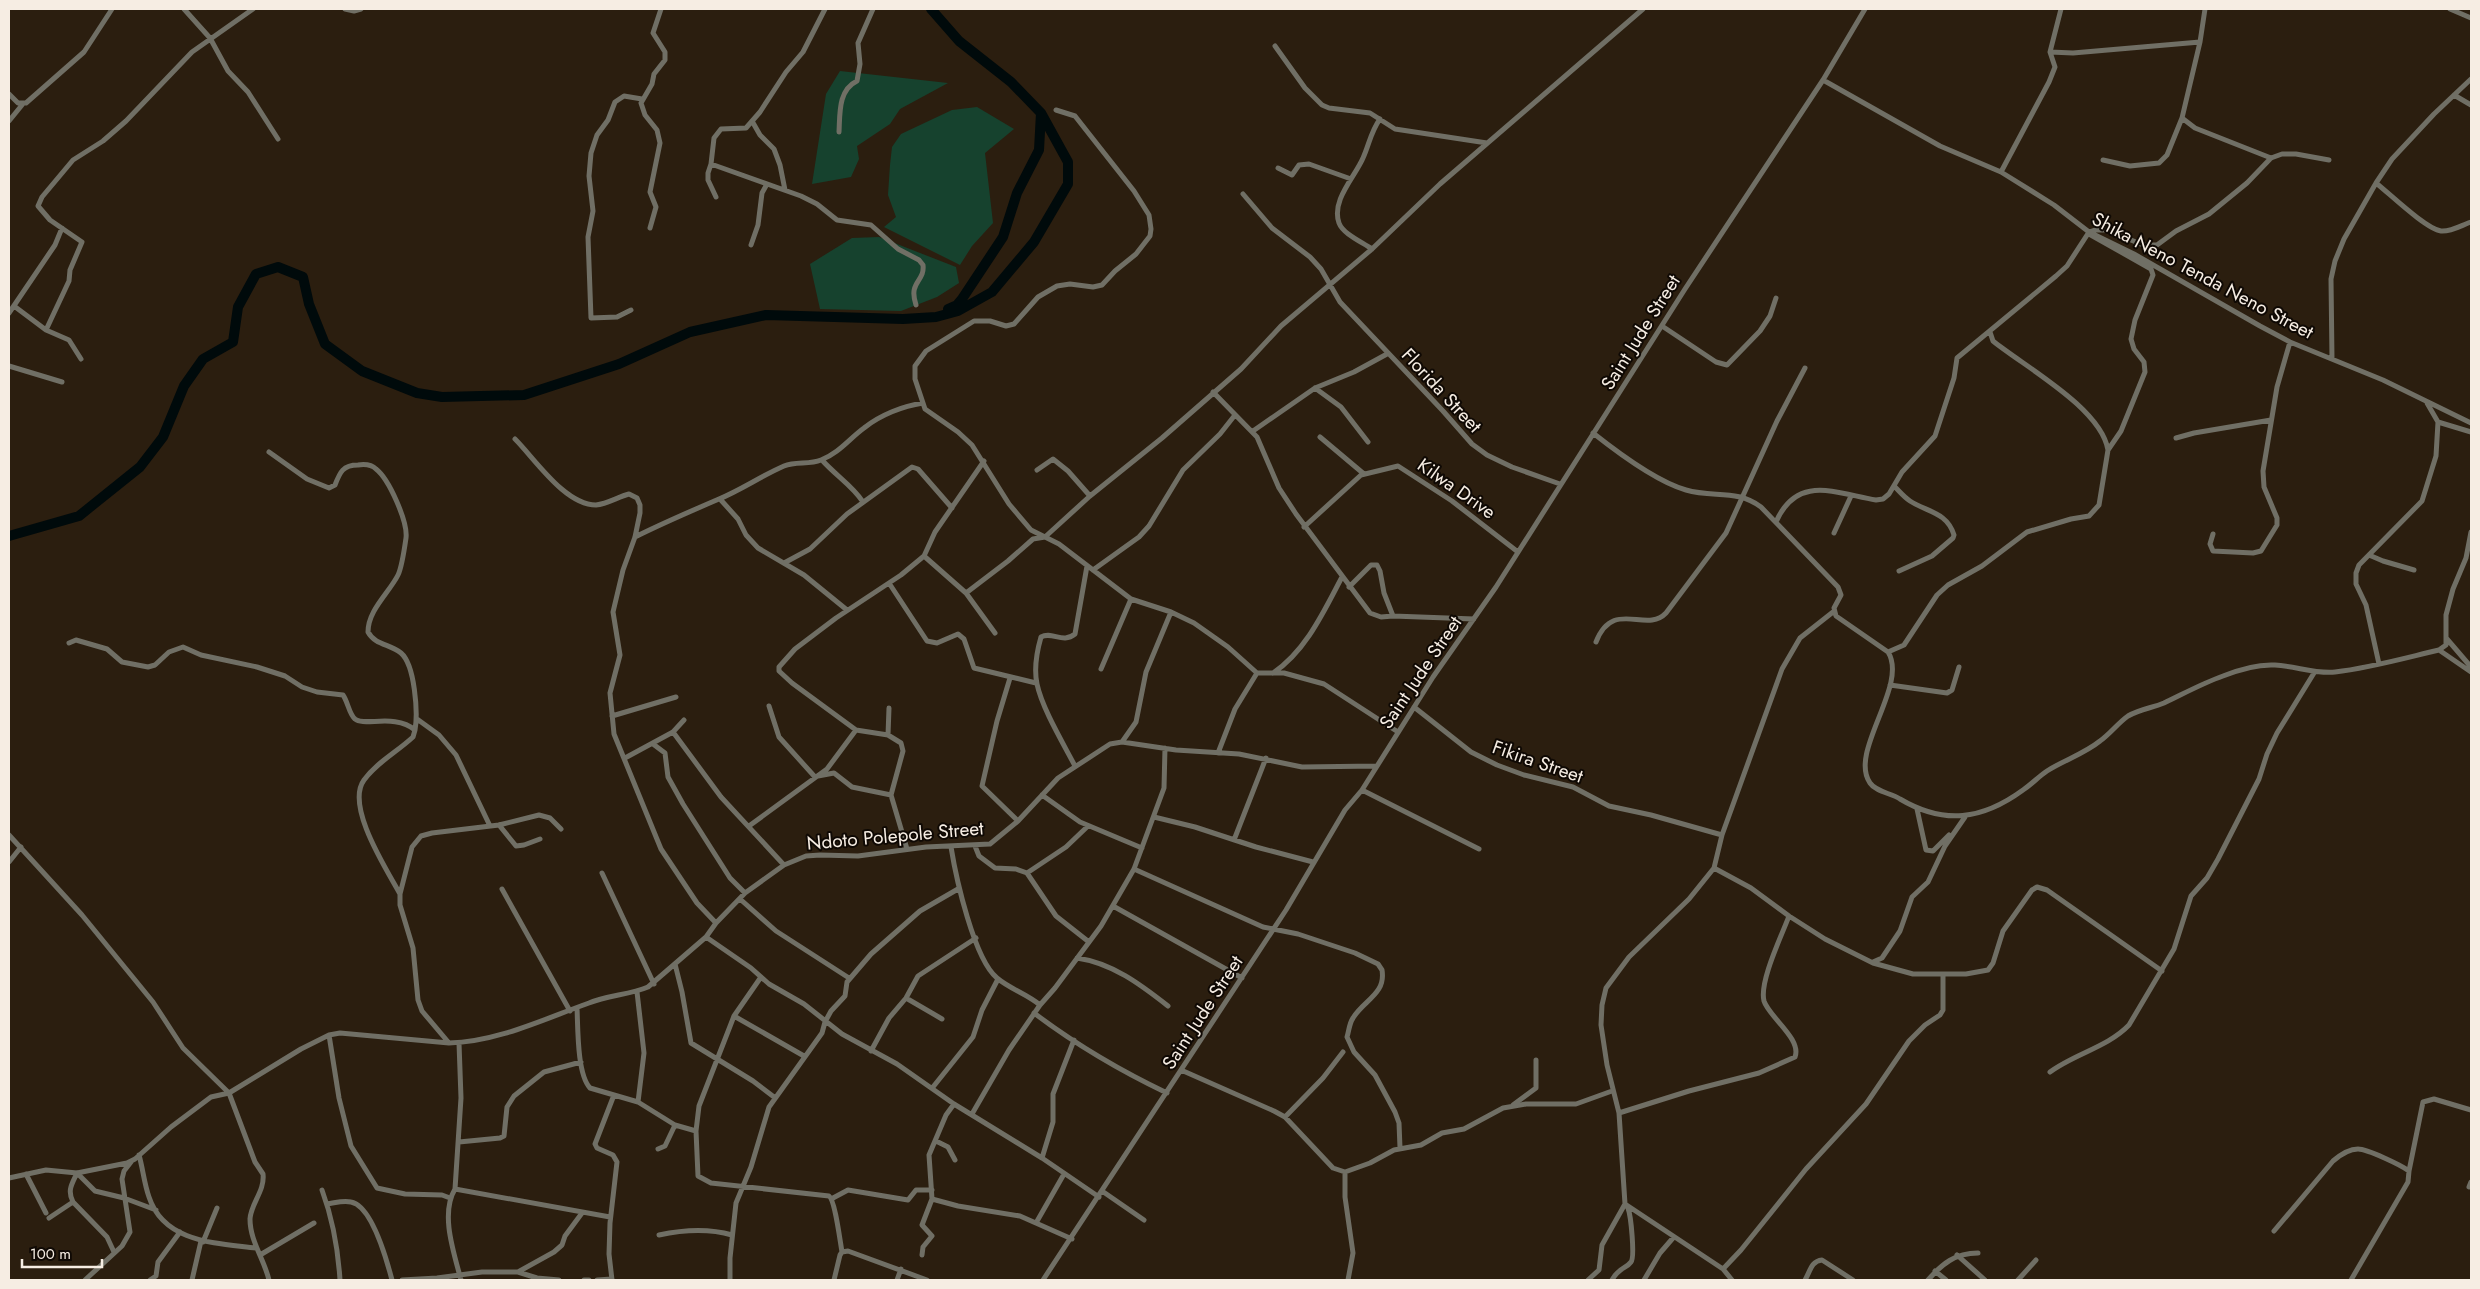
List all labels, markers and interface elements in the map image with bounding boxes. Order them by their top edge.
street label: Shika Neno Tenda Neno Street [2087,205,2319,346]
street label: Saint Jude Street [1594,269,1687,395]
street label: Florida Street [1395,342,1488,439]
street label: Kilwa Drive [1412,452,1502,525]
street label: Saint Jude Street [1373,610,1468,734]
street label: Fikira Street [1489,733,1587,790]
street label: Ndoto Polepole Street [806,814,985,857]
street label: Saint Jude Street [1155,950,1250,1075]
scale bar [22,1236,102,1268]
text: 100 m [30,1243,71,1265]

